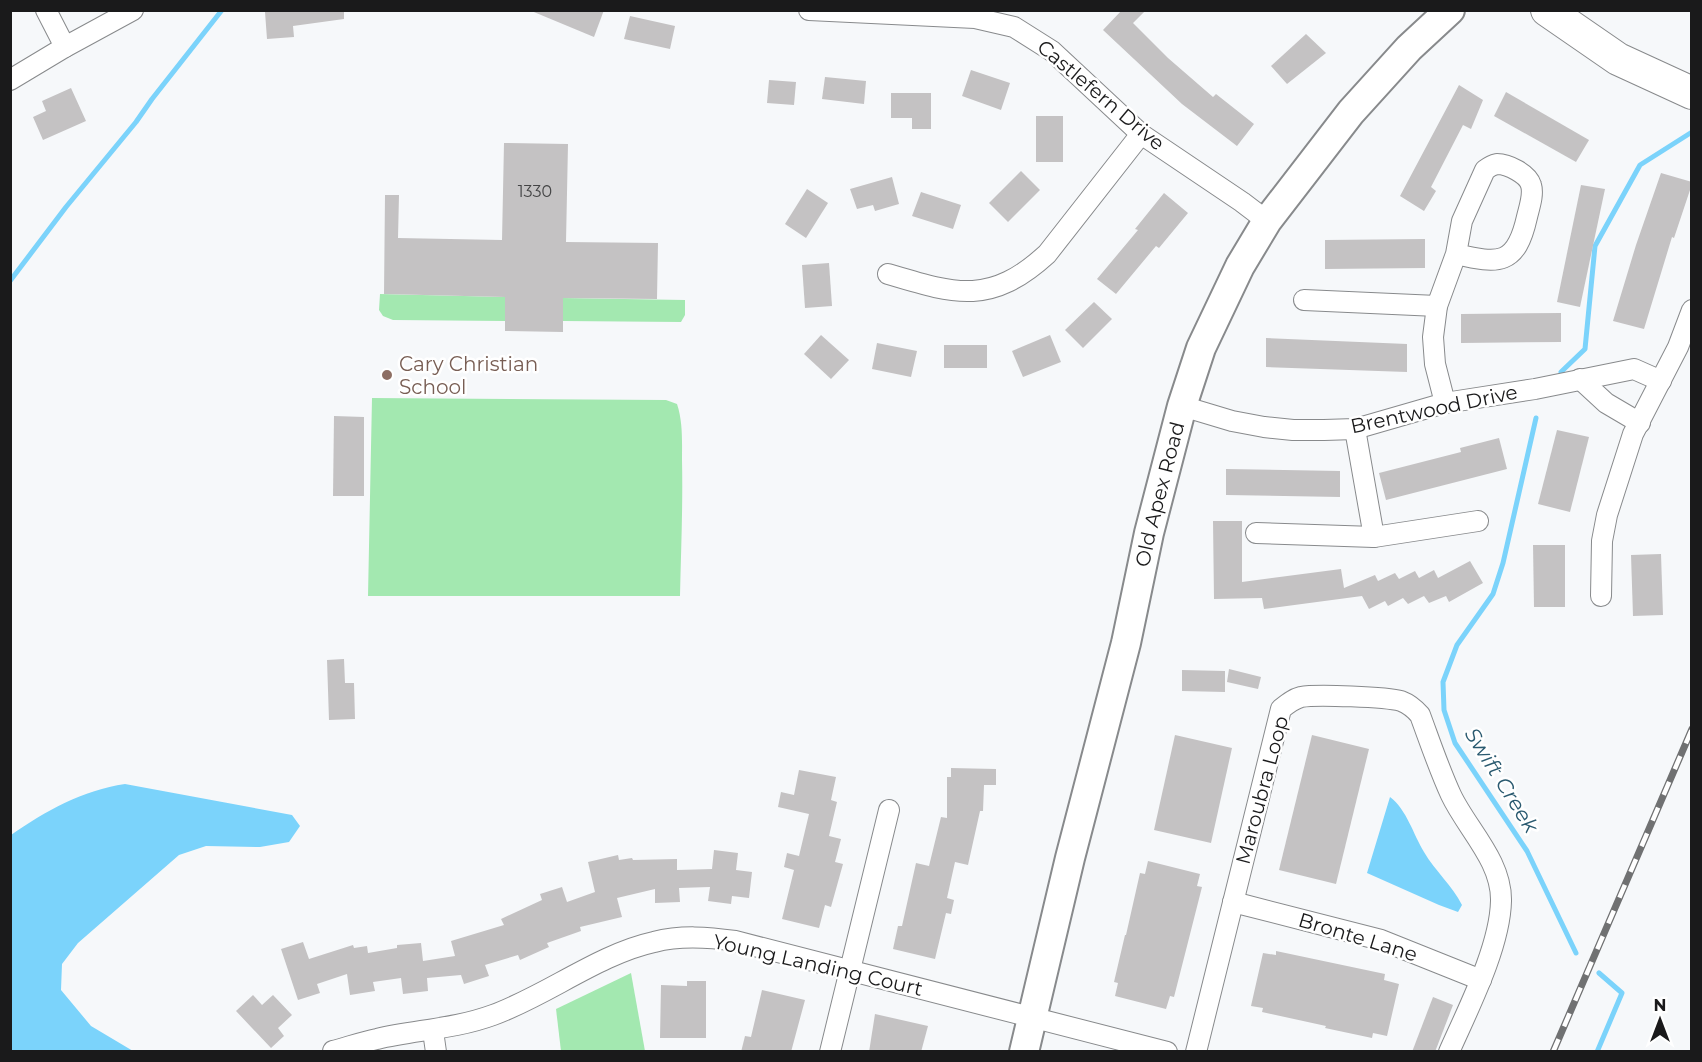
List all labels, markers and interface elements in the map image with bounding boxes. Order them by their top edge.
street label: Castlefern Drive [1032,35,1170,155]
house number: 1330 [518,182,552,201]
place label: Cary Christian School [399,352,538,399]
marker: Cary Christian School [380,368,394,382]
street label: Brentwood Drive [1348,380,1520,438]
street label: Old Apex Road [1130,419,1189,569]
street label: Maroubra Loop [1231,713,1293,867]
water label: Swift Creek [1460,723,1545,838]
street label: Bronte Lane [1296,908,1420,966]
street label: Young Landing Court [711,929,925,1001]
north arrow [1630,990,1690,1050]
text: N [1654,996,1666,1015]

